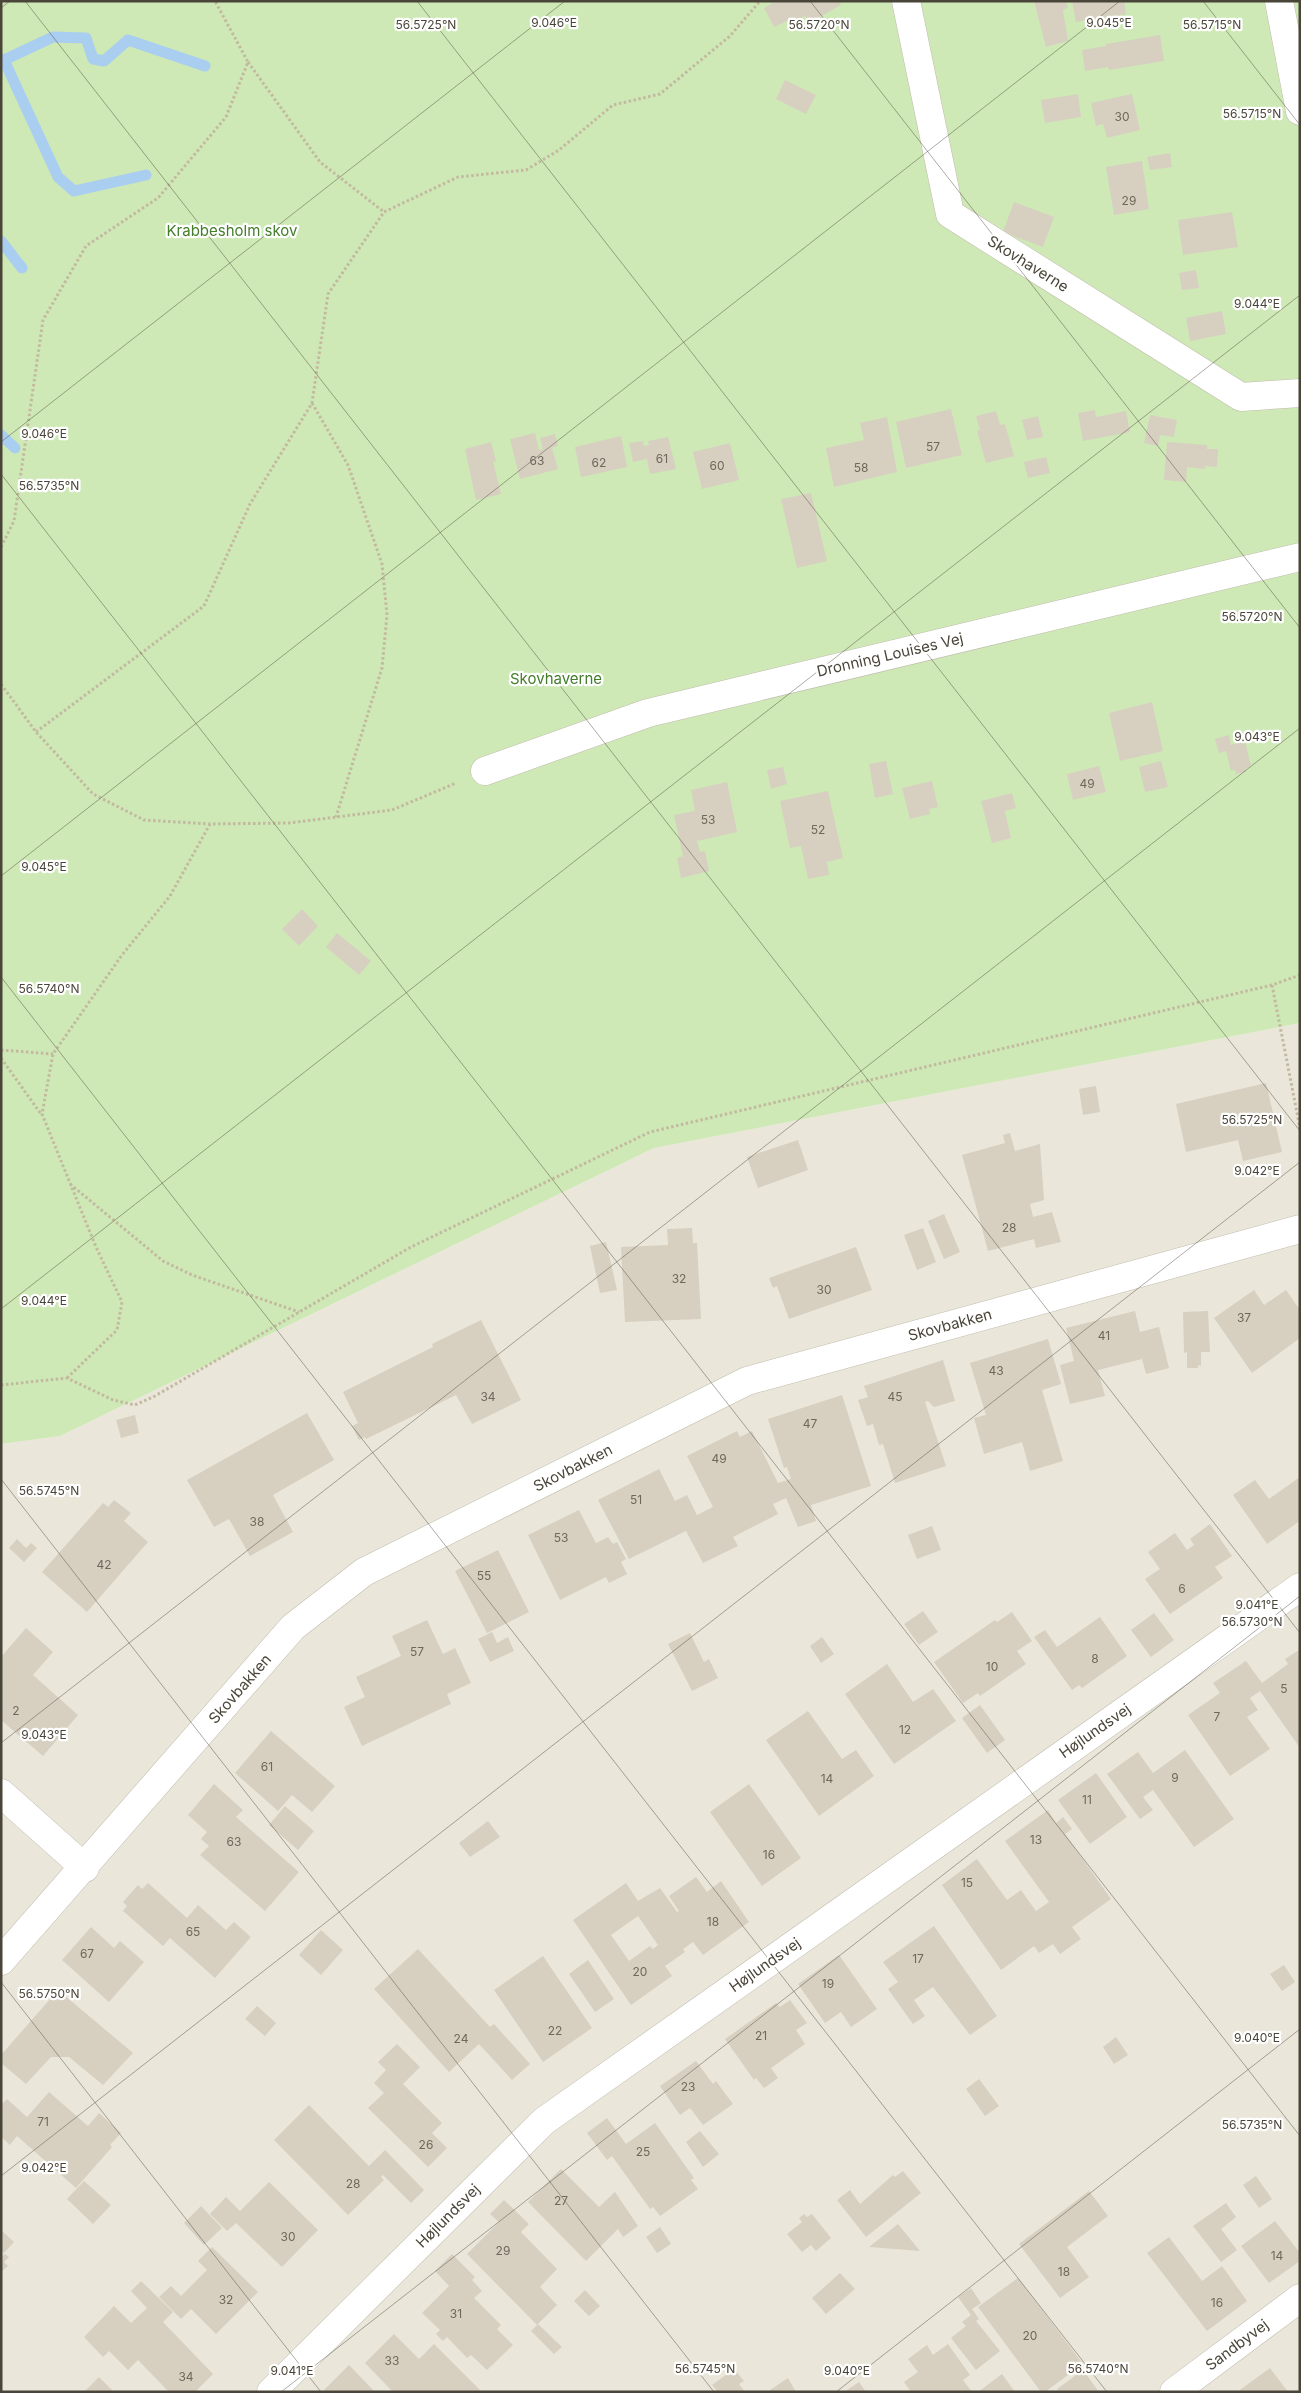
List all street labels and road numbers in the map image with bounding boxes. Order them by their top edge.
street label: Skovhaverne [984,231,1072,296]
street label: Dronning Louises Vej [815,628,965,681]
street label: Skovbakken [906,1304,994,1345]
street label: Skovbakken [530,1440,615,1496]
street label: Skovbakken [204,1650,275,1727]
street label: Højlundsvej [1055,1699,1134,1762]
street label: Højlundsvej [725,1933,804,1996]
street label: Højlundsvej [412,2180,484,2252]
street label: Sandbyvej [1201,2315,1272,2374]

